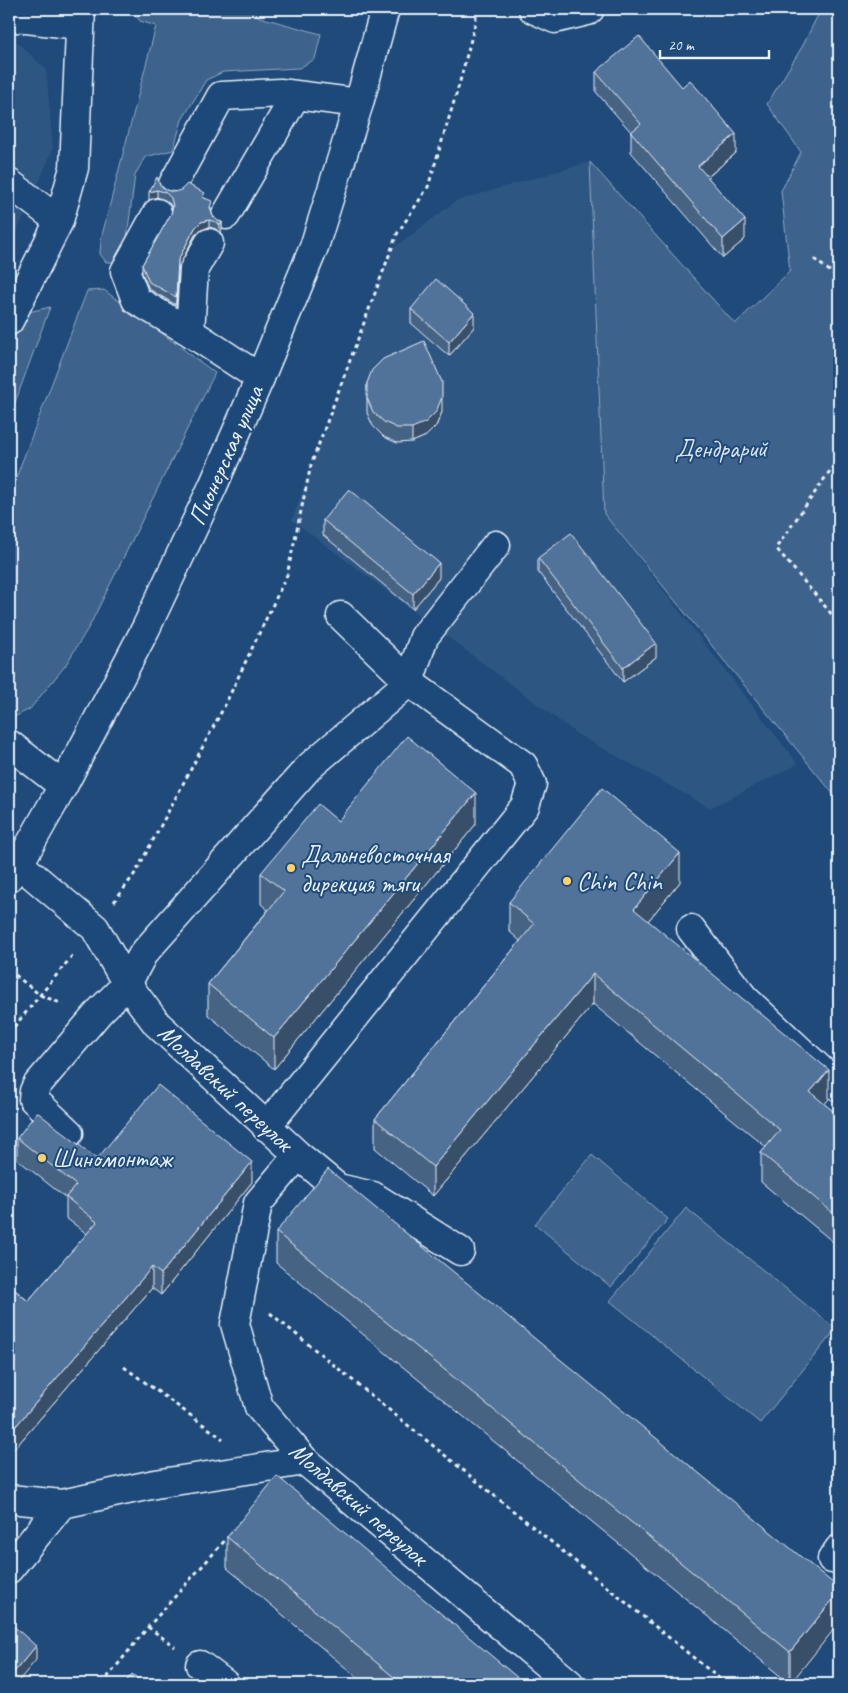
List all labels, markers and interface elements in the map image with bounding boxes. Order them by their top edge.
scale bar [660,28,769,60]
text: 20 m [668,36,695,55]
street label: Пионерская улица [181,379,272,530]
park label: Дендрарий [675,433,769,465]
place label: Дальневосточная дирекция тяги [301,839,452,900]
marker: Дальневосточная дирекция тяги [285,862,297,874]
place label: Chin Chin [577,866,662,898]
marker: Chin Chin [561,875,573,887]
street label: Молдавский переулок [151,1017,302,1160]
place label: Шиномонтаж [52,1143,174,1175]
marker: Шиномонтаж [36,1152,48,1164]
street label: Молдавский переулок [282,1435,436,1575]

